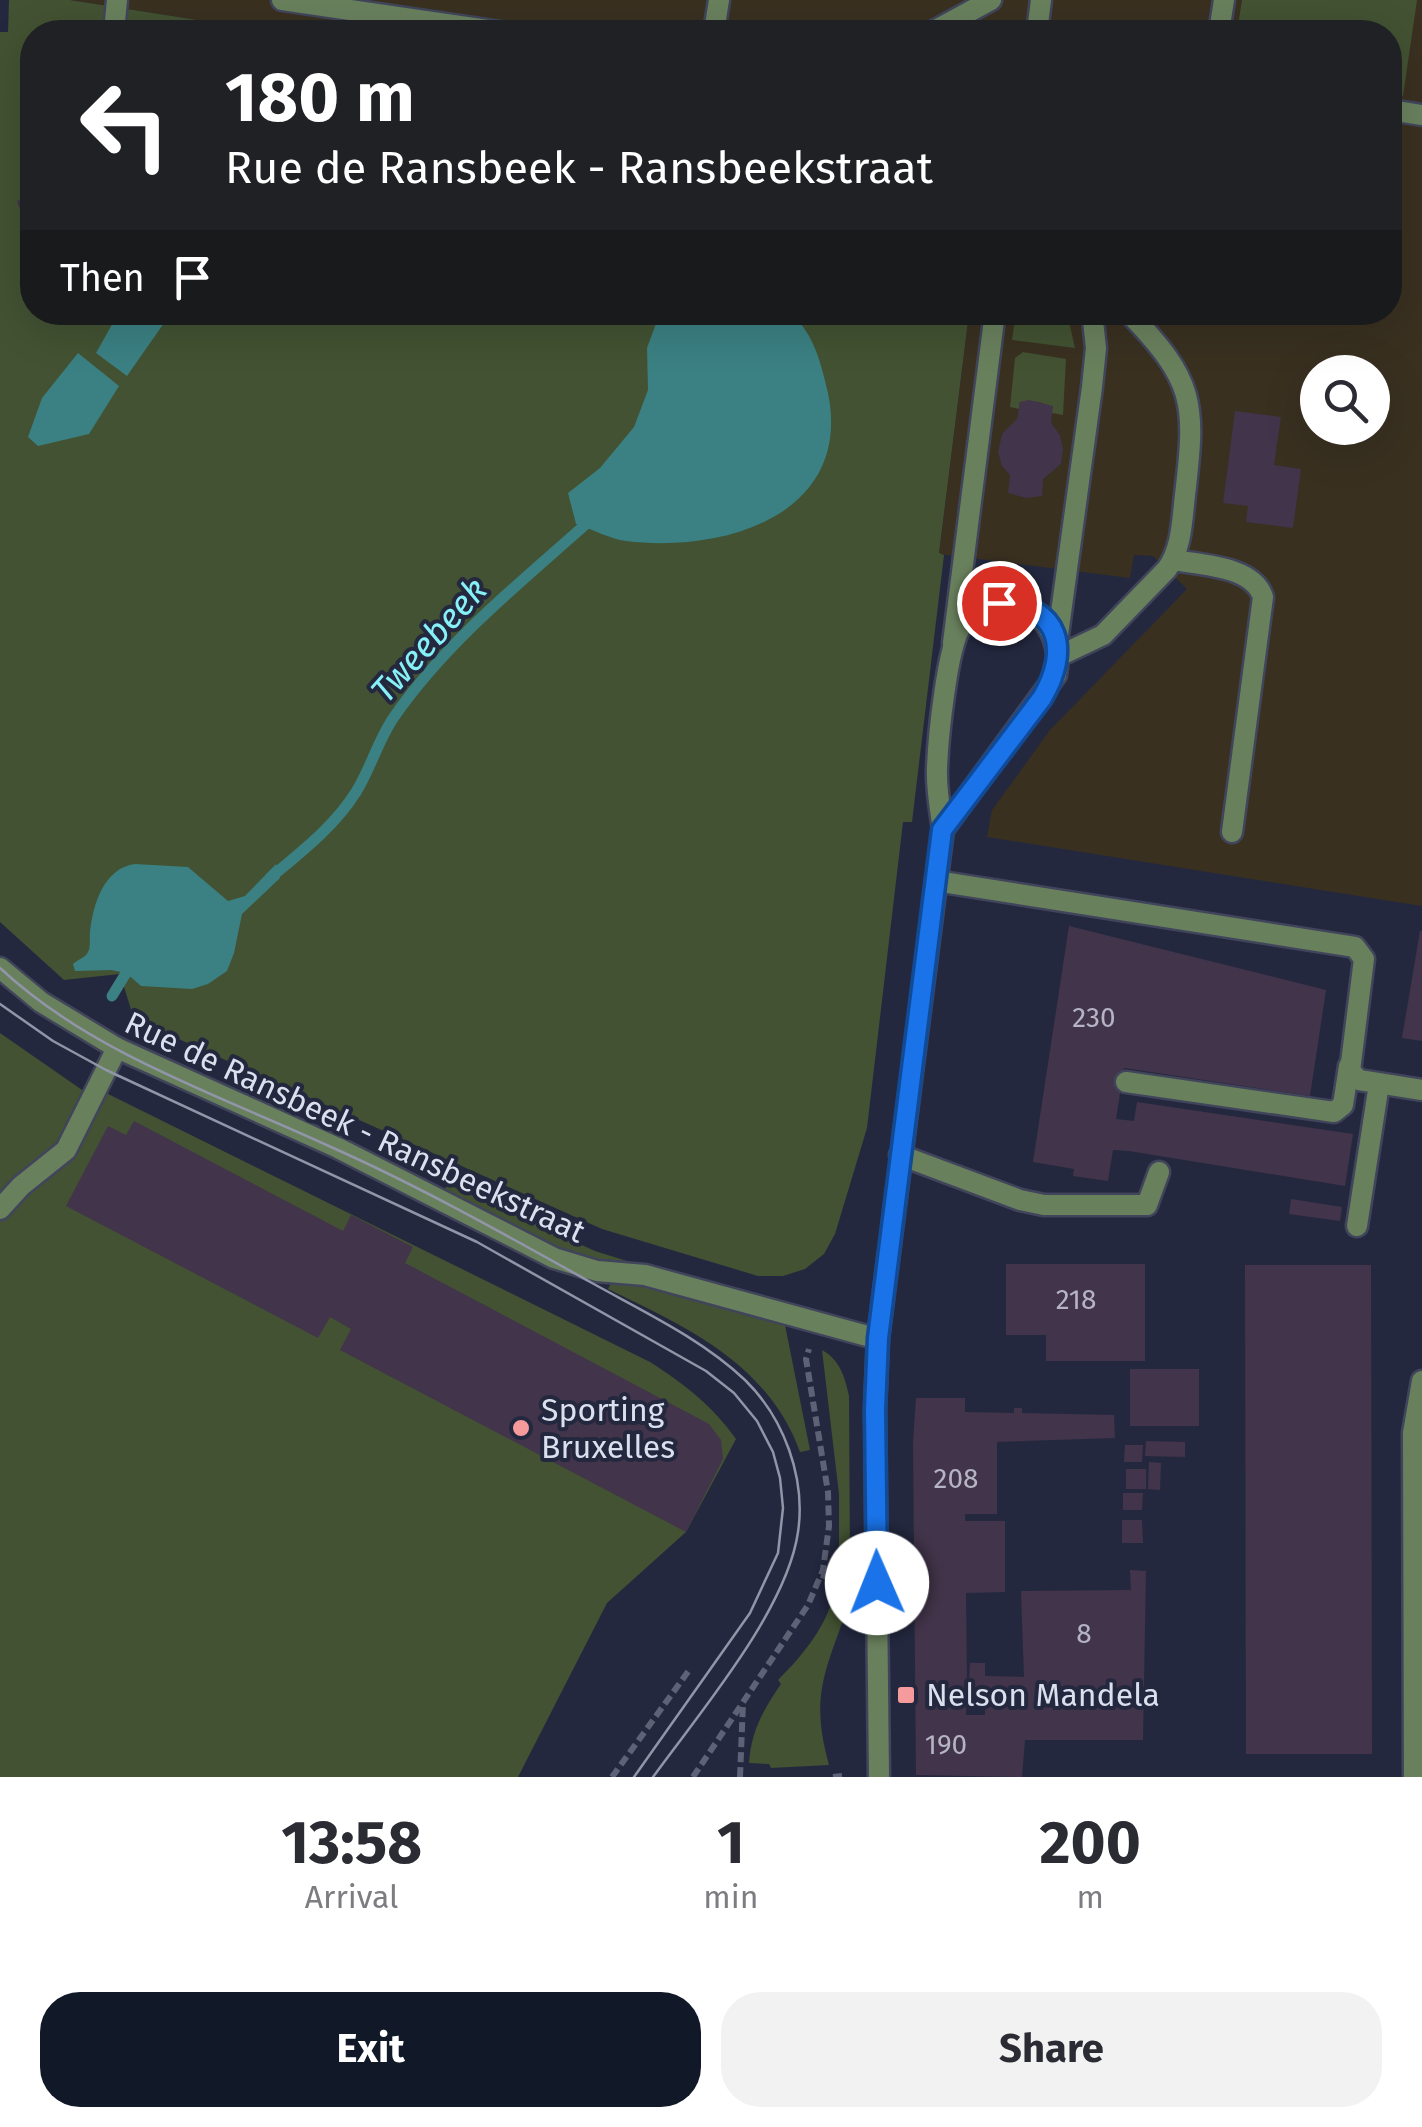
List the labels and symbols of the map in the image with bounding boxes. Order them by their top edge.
pin [957,561,1042,646]
water label: Tweebeek [362,569,496,711]
house number: 230 [1072,1001,1116,1034]
street label: Rue de Ransbeek - Ransbeekstraat [119,1003,592,1251]
house number: 218 [1056,1283,1096,1316]
place label: Sporting Bruxelles [541,1391,675,1466]
marker: Sporting Bruxelles [510,1417,532,1439]
house number: 208 [934,1462,978,1495]
position arrow [825,1531,929,1635]
house number: 8 [1076,1617,1092,1650]
place label: Nelson Mandela [926,1676,1160,1714]
marker: Nelson Mandela [895,1684,917,1706]
house number: 190 [925,1728,967,1761]

